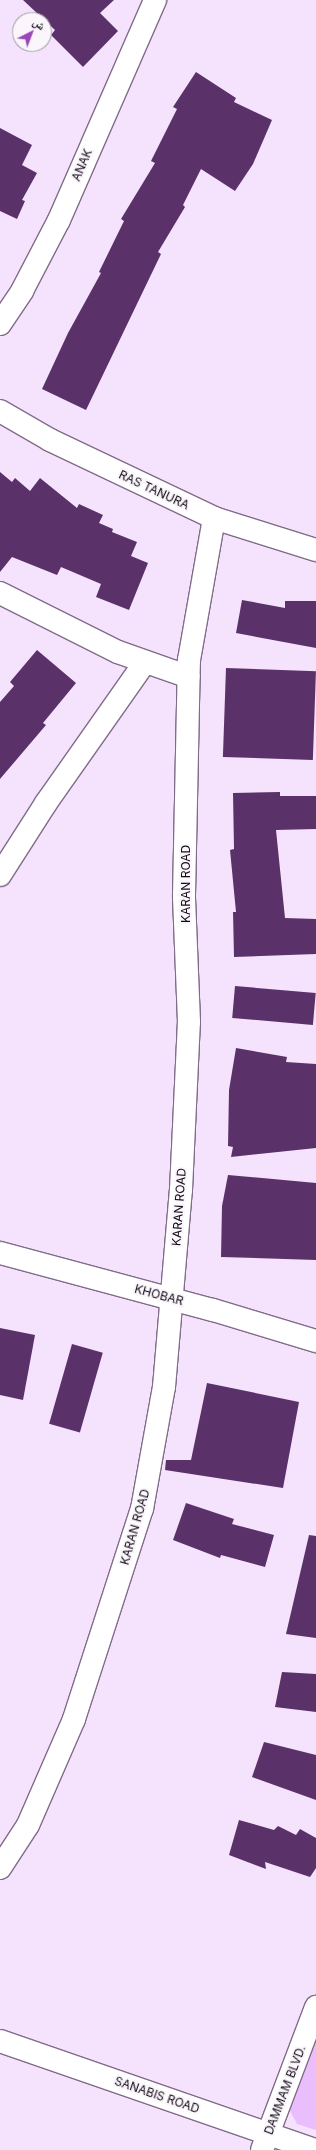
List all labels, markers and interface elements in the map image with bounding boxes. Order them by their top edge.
north arrow [12,12,52,52]
text: ش [30,15,48,33]
street label: ANAK [69,147,95,183]
street label: RAS TANURA [116,467,192,513]
street label: KARAN ROAD [179,845,193,923]
street label: KARAN ROAD [169,1167,189,1247]
street label: KHOBAR [133,1282,185,1308]
street label: KARAN ROAD [117,1487,153,1567]
street label: DAMMAM BLVD. [261,2043,309,2137]
street label: SANABIS ROAD [113,2074,201,2116]

